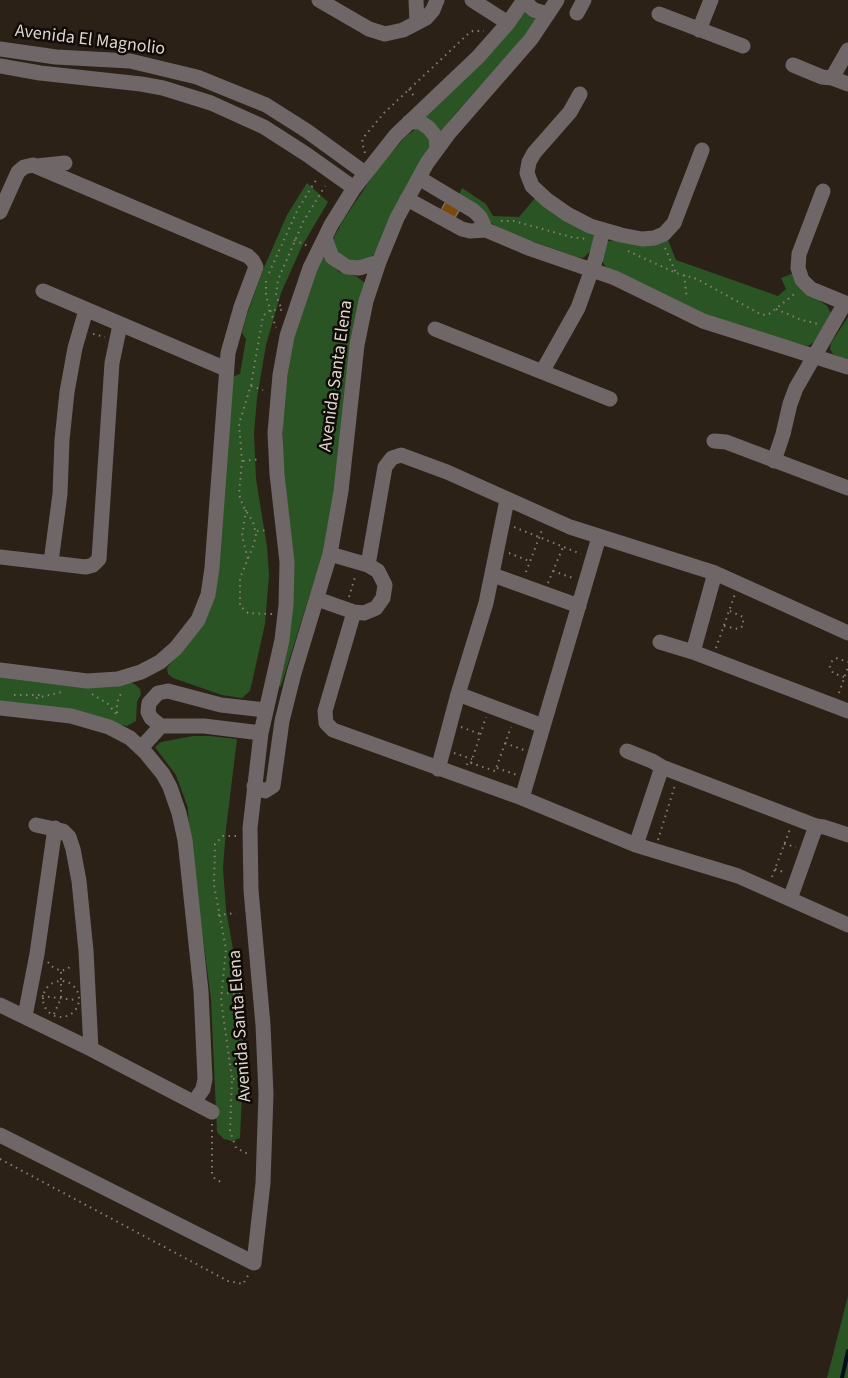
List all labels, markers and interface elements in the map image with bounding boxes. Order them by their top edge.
street label: Avenida El Magnolio [14,21,166,61]
street label: Avenida Santa Elena [316,299,358,453]
street label: Avenida Santa Elena [225,949,257,1103]

